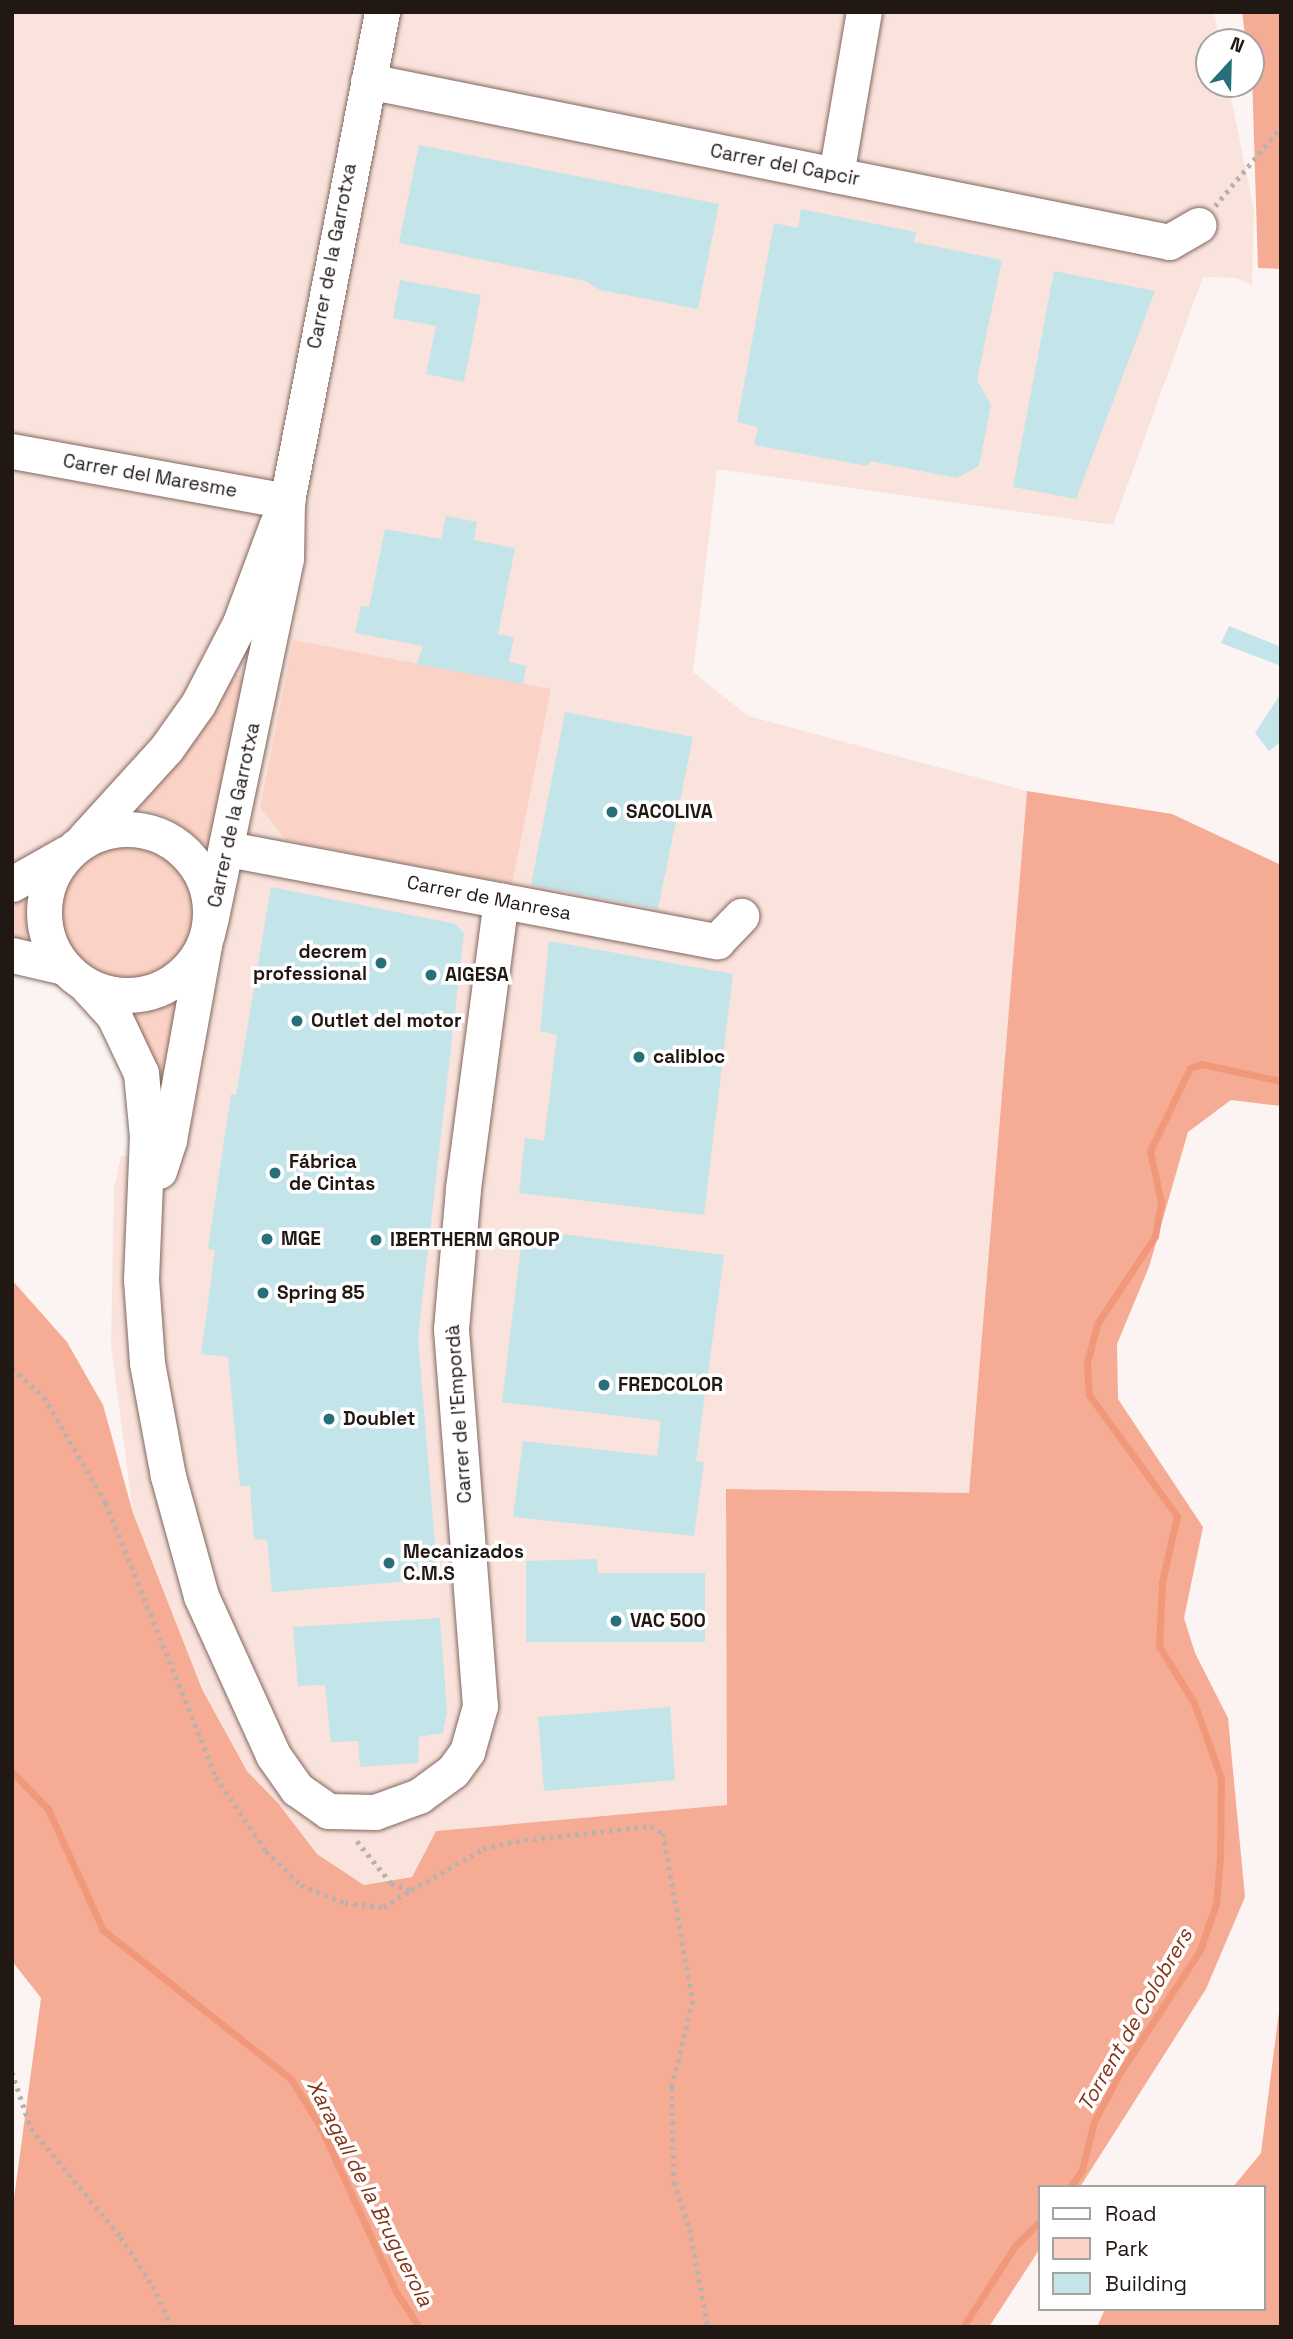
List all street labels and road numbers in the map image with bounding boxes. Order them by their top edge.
street label: Carrer del Capcir [708,139,862,191]
street label: Carrer de la Garrotxa [303,161,361,351]
street label: Carrer del Maresme [61,449,239,503]
street label: Carrer de la Garrotxa [203,720,265,910]
street label: Carrer de Manresa [405,871,573,925]
street label: Carrer de l'Empordà [441,1324,477,1504]

